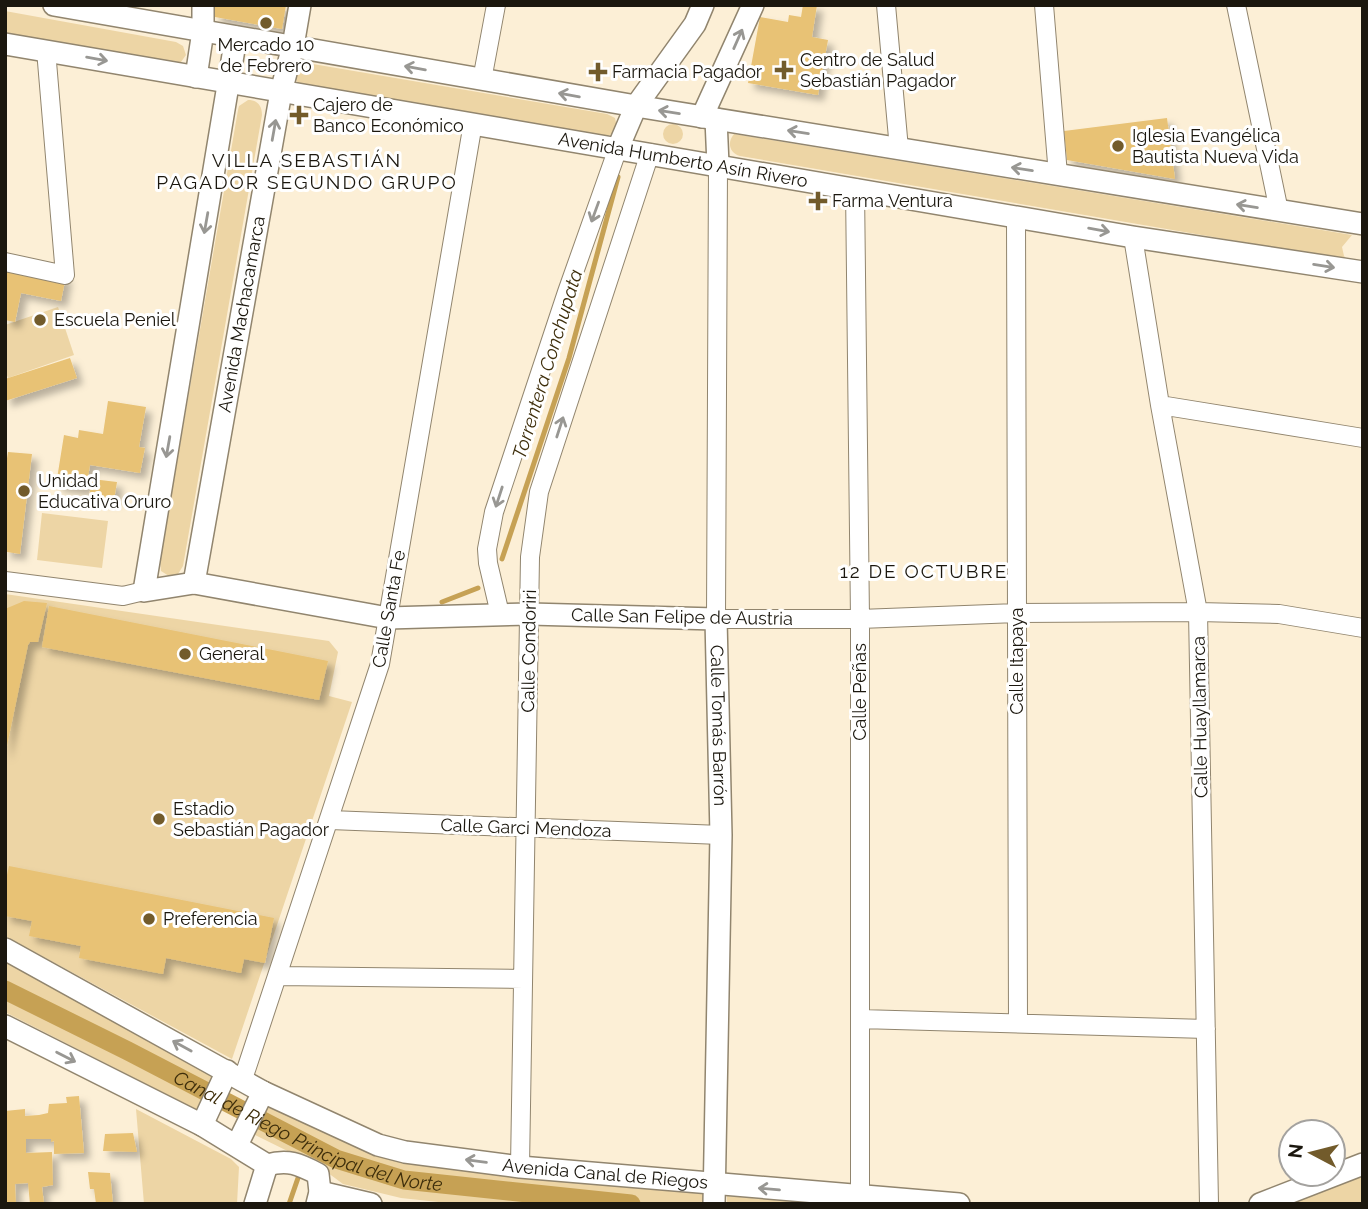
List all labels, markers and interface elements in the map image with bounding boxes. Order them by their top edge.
marker: Mercado 10 de Febrero [258,15,274,31]
one-way arrow [732,29,745,50]
place label: Mercado 10 de Febrero [217,34,315,76]
place label: Centro de Salud Sebastián Pagador [800,49,957,91]
one-way arrow [85,53,108,67]
marker: Centro de Salud Sebastián Pagador [774,60,794,80]
one-way arrow [404,61,427,74]
place label: Farmacia Pagador [612,61,763,82]
marker: Farmacia Pagador [590,64,606,80]
one-way arrow [558,88,581,101]
place label: Cajero de Banco Económico [313,94,464,136]
one-way arrow [658,105,681,118]
marker: Cajero de Banco Económico [291,107,307,123]
one-way arrow [268,119,281,142]
one-way arrow [787,125,810,138]
place label: Iglesia Evangélica Bautista Nueva Vida [1132,125,1299,167]
street label: Avenida Humberto Asín Rivero [557,128,810,191]
marker: Iglesia Evangélica Bautista Nueva Vida [1110,138,1126,154]
district label: VILLA SEBASTIÁN PAGADOR SEGUNDO GRUPO [156,149,458,193]
one-way arrow [1012,162,1034,175]
place label: Farma Ventura [832,190,953,211]
marker: Farma Ventura [810,193,826,209]
one-way arrow [1236,199,1259,212]
one-way arrow [588,200,600,222]
one-way arrow [199,211,212,234]
street label: Avenida Machacamarca [213,214,269,414]
one-way arrow [1087,224,1110,238]
one-way arrow [1312,260,1335,273]
water label: Torrentera Conchupata [508,267,586,461]
place label: Escuela Peniel [54,309,176,330]
marker: Escuela Peniel [32,312,48,328]
one-way arrow [555,416,568,438]
one-way arrow [161,435,174,458]
place label: Unidad Educativa Oruro [38,470,171,512]
marker: Unidad Educativa Oruro [16,483,32,499]
one-way arrow [492,486,505,508]
street label: Calle Santa Fe [368,548,409,669]
district label: 12 DE OCTUBRE [840,560,1008,582]
street label: Calle Condoriri [517,589,540,713]
street label: Calle San Felipe de Austria [571,604,793,629]
street label: Calle Itapaya [1006,607,1027,715]
street label: Calle Huayllamarca [1188,636,1211,798]
place label: General [199,643,265,664]
street label: Calle Peñas [849,643,870,741]
street label: Calle Tomás Barrón [707,645,731,806]
marker: General [177,646,193,662]
place label: Estadio Sebastián Pagador [173,798,330,840]
marker: Estadio Sebastián Pagador [151,811,167,827]
street label: Calle Garci Mendoza [440,814,612,841]
place label: Preferencia [163,908,258,929]
marker: Preferencia [141,911,157,927]
one-way arrow [172,1039,193,1053]
one-way arrow [55,1050,76,1064]
water label: Canal de Riego Principal del Norte [170,1066,444,1195]
north arrow [1277,1118,1347,1188]
text: N [1283,1142,1307,1159]
street label: Avenida Canal de Riegos [501,1154,709,1193]
one-way arrow [465,1155,488,1168]
one-way arrow [758,1182,781,1195]

